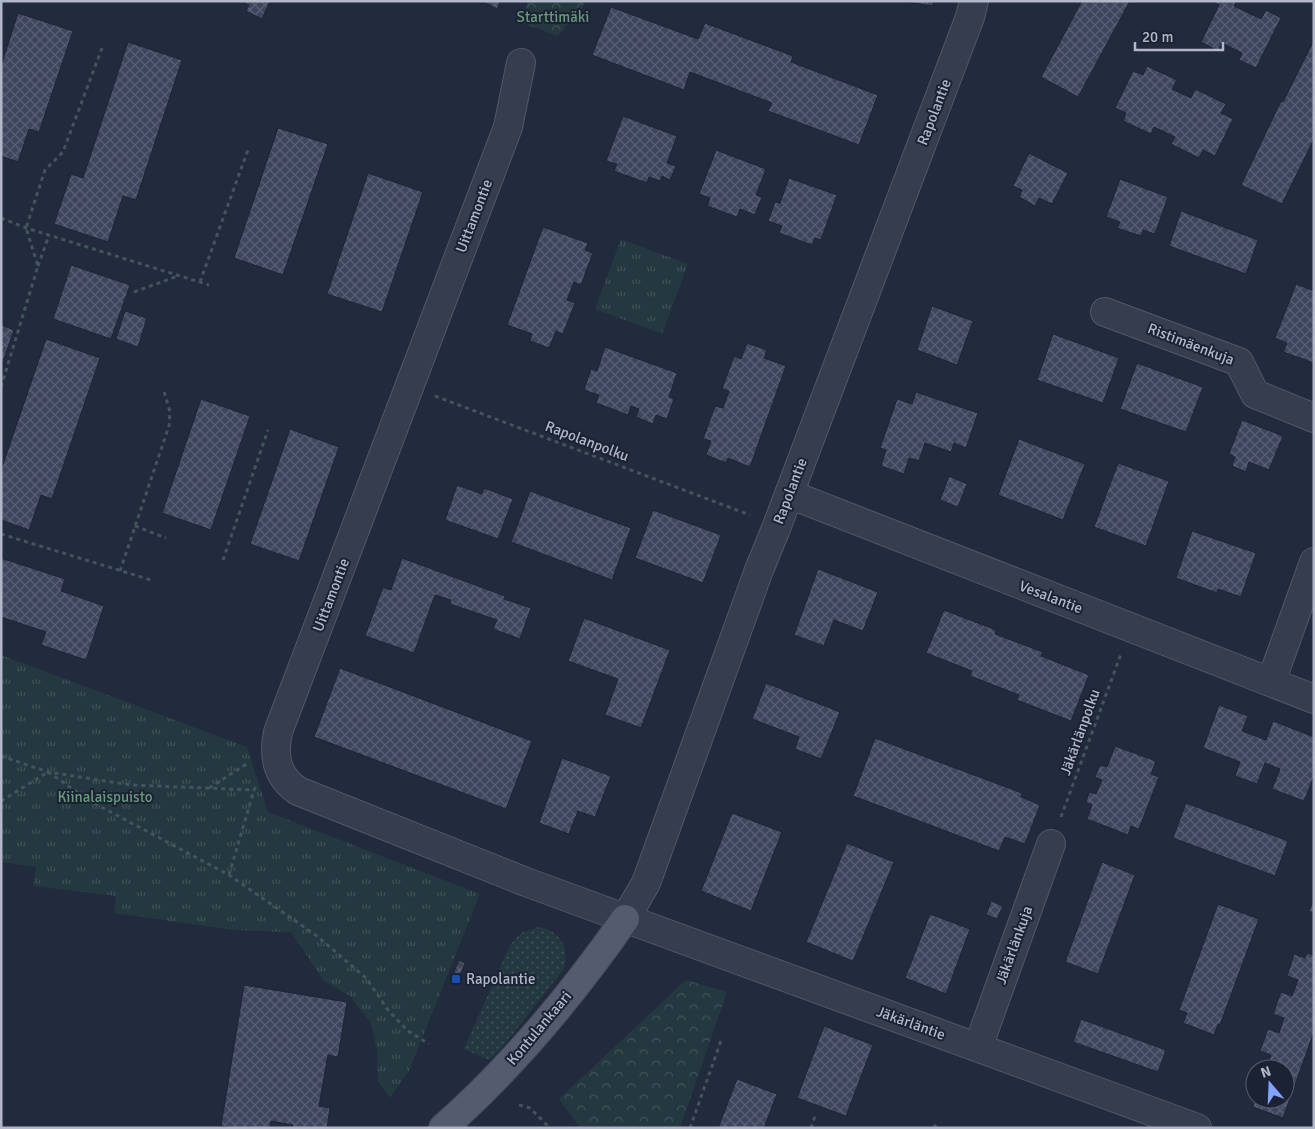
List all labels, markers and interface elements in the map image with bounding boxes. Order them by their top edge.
park label: Starttimäki [517,8,589,26]
scale bar [1135,20,1222,52]
text: 20 m [1142,28,1173,46]
street label: Rapolantie [913,76,955,148]
street label: Uittamontie [452,177,496,255]
street label: Ristimäenkuja [1145,319,1237,369]
street label: Rapolanpolku [543,417,631,465]
street label: Rapolantie [769,455,811,527]
street label: Uittamontie [309,556,353,634]
street label: Vesalantie [1017,577,1085,617]
street label: Jäkärlänpolku [1056,686,1104,778]
park label: Kiinalaispuisto [57,788,153,806]
street label: Jäkärlänkuja [992,903,1036,987]
place label: Rapolantie [466,970,535,988]
marker: Rapolantie [450,973,462,985]
street label: Kontulankaari [503,987,575,1069]
street label: Jäkärläntie [874,1002,948,1044]
north arrow [1245,1059,1295,1109]
text: N [1259,1063,1273,1082]

